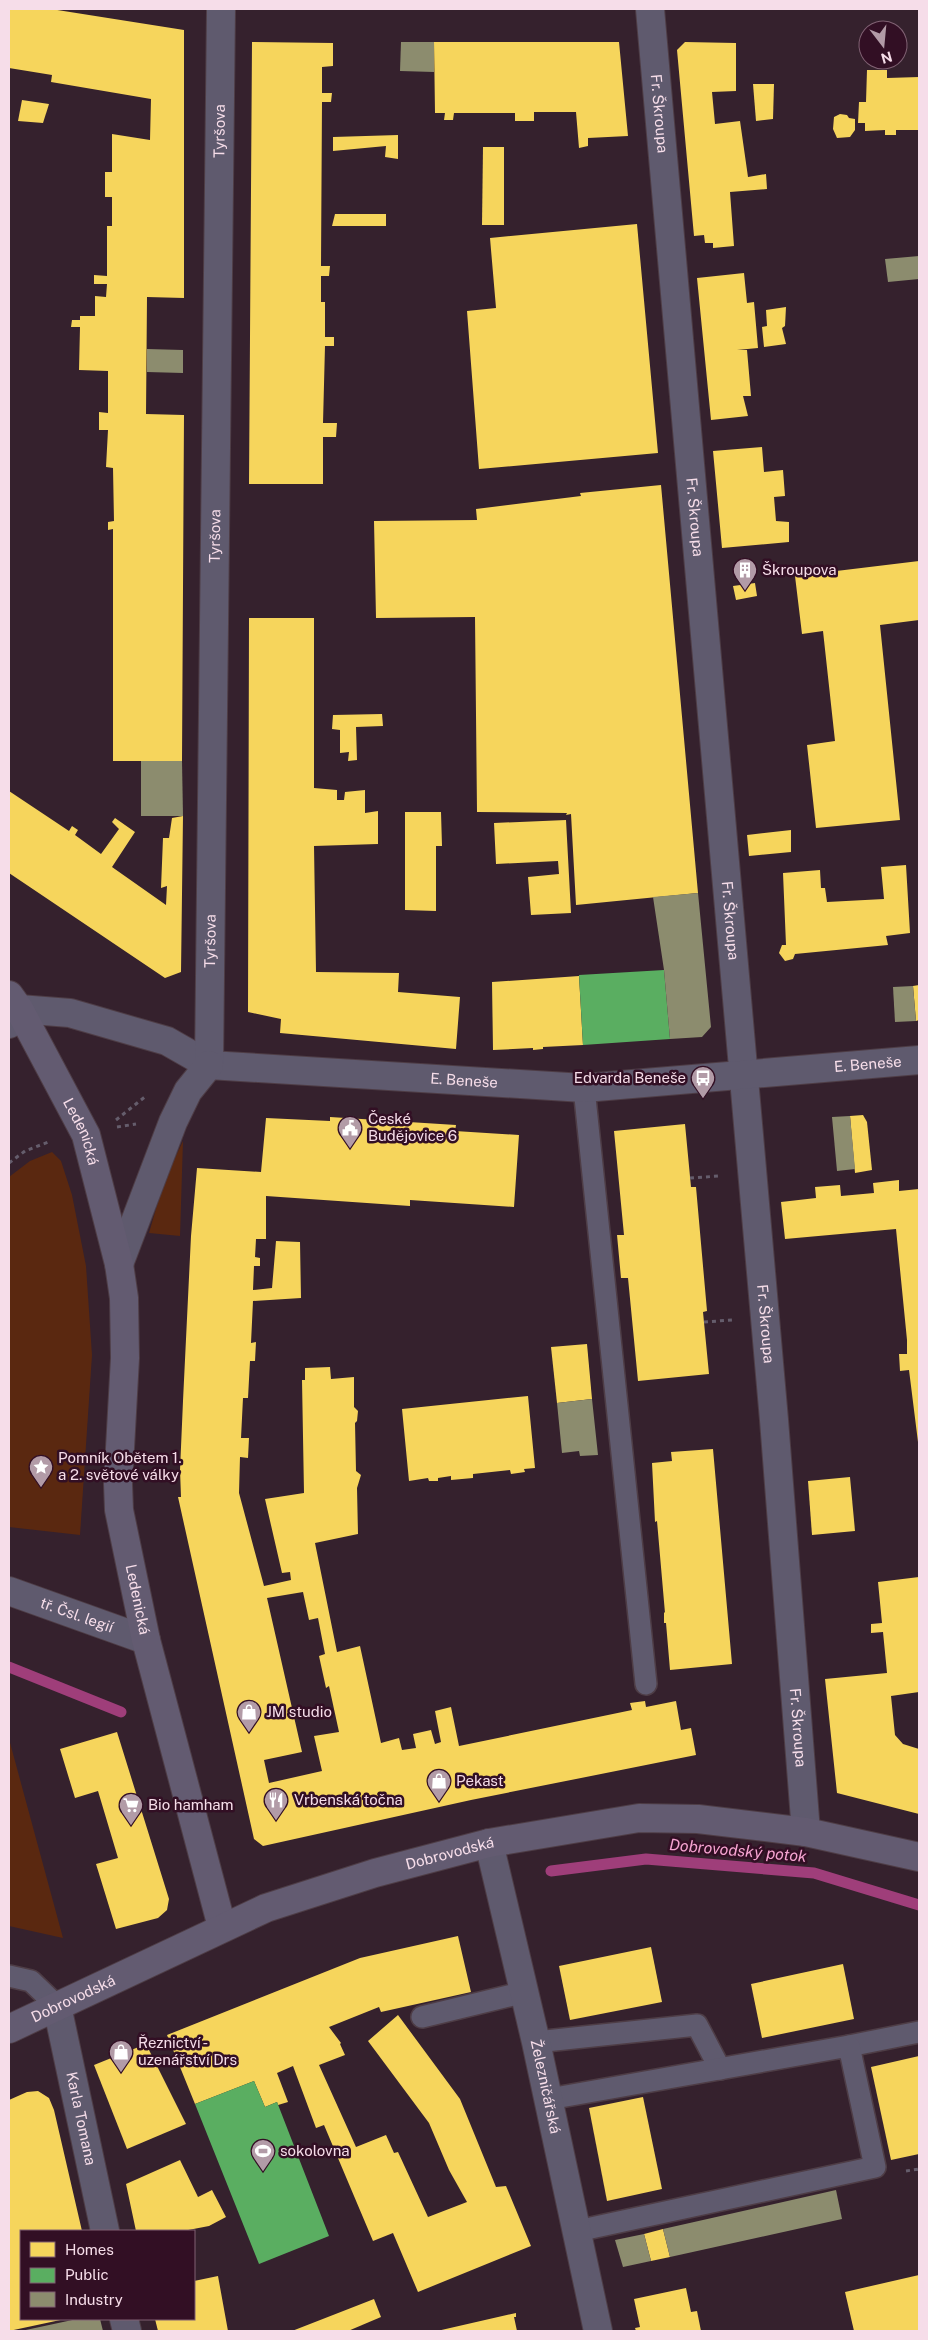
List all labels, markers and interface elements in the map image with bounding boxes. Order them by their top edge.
north arrow [858,20,908,70]
text: N [879,48,894,67]
street label: Fr. Škroupa [648,73,672,154]
street label: Tyršova [210,104,228,158]
street label: Fr. Škroupa [683,477,707,557]
street label: Tyršova [206,509,223,563]
building icon: Škroupova [732,557,758,591]
place label: Škroupova [762,561,836,578]
street label: Fr. Škroupa [719,880,743,961]
street label: Tyršova [201,914,219,968]
street label: E. Beneše [833,1052,902,1075]
bus stop icon: Edvarda Beneše [690,1065,716,1099]
place label: Edvarda Beneše [574,1069,686,1086]
street label: E. Beneše [430,1070,498,1091]
street label: Ledenická [60,1095,102,1167]
place label: České Budějovice 6 [368,1110,457,1144]
public building icon: České Budějovice 6 [337,1115,363,1149]
street label: Fr. Škroupa [754,1284,778,1364]
place label: Pomník Obětem 1. a 2. světové války [58,1449,182,1483]
place icon: Pomník Obětem 1. a 2. světové války [28,1454,54,1488]
street label: Ledenická [122,1563,154,1636]
street label: tř. Čsl. legií [38,1594,116,1636]
street label: Fr. Škroupa [787,1687,810,1768]
shop icon: JM studio [236,1699,262,1733]
place label: JM studio [266,1703,332,1720]
shop icon: Pekast [426,1768,452,1802]
place label: Pekast [456,1772,504,1789]
restaurant icon: Vrbenská točna [263,1787,289,1821]
place label: Vrbenská točna [294,1791,403,1808]
supermarket icon: Bio hamham [118,1792,144,1826]
place label: Bio hamham [148,1796,234,1813]
street label: Dobrovodská [404,1833,495,1873]
water label: Dobrovodský potok [668,1835,808,1866]
street label: Dobrovodská [28,1971,118,2025]
place label: Řeznictví - uzenářství Drs [138,2034,237,2068]
street label: Železničářská [528,2038,564,2135]
shop icon: Řeznictví - uzenářství Drs [108,2039,134,2073]
street label: Karla Tomana [63,2070,100,2167]
sports icon: sokolovna [250,2138,276,2172]
place label: sokolovna [280,2142,350,2159]
legend [20,2230,195,2320]
text: Homes [65,2241,114,2258]
text: Public [65,2266,109,2283]
text: Industry [65,2291,123,2308]

